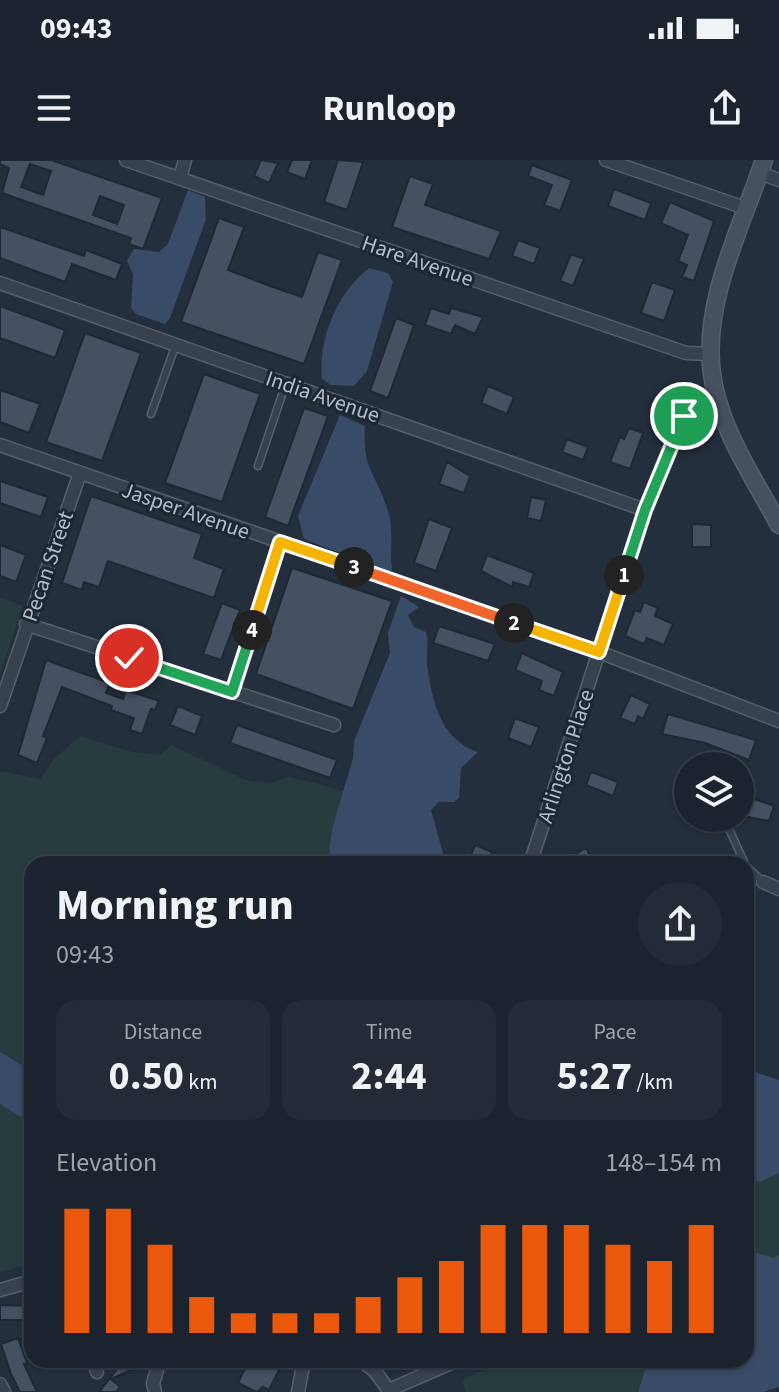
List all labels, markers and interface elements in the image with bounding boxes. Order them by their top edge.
text: 09:43 [40,7,112,50]
text: Runloop [323,83,457,134]
icon: menu [32,86,76,130]
icon: share [703,86,747,130]
street label: Hare Avenue [358,227,478,295]
street label: India Avenue [261,362,384,431]
pin [650,382,718,450]
icon: arrive [662,394,706,438]
street label: Jasper Avenue [117,474,254,548]
street label: Pecan Street [14,506,82,626]
pin: 3 [334,547,374,587]
text: 3 [348,551,360,583]
pin: 1 [604,555,644,595]
text: 1 [618,559,630,591]
pin: 2 [494,603,534,643]
text: 2 [508,607,520,639]
pin: 4 [232,610,272,650]
text: 4 [246,614,258,646]
pin [95,624,163,692]
icon: check [107,636,151,680]
street label: Arlington Place [529,685,603,827]
map controls [674,752,754,832]
button: layers [674,752,754,832]
text: Morning run [56,874,294,937]
button: share [638,882,722,966]
text: 09:43 [56,936,114,973]
text: Distance [124,1016,202,1048]
text: Time [366,1016,412,1048]
text: Pace [593,1016,637,1048]
text: 0.50 [109,1048,184,1105]
text: 2:44 [351,1048,427,1105]
text: 5:27 [557,1048,632,1105]
text: km [184,1066,217,1098]
text: /km [632,1066,673,1098]
text: Elevation [56,1144,157,1181]
text: 148–154 m [605,1144,722,1181]

